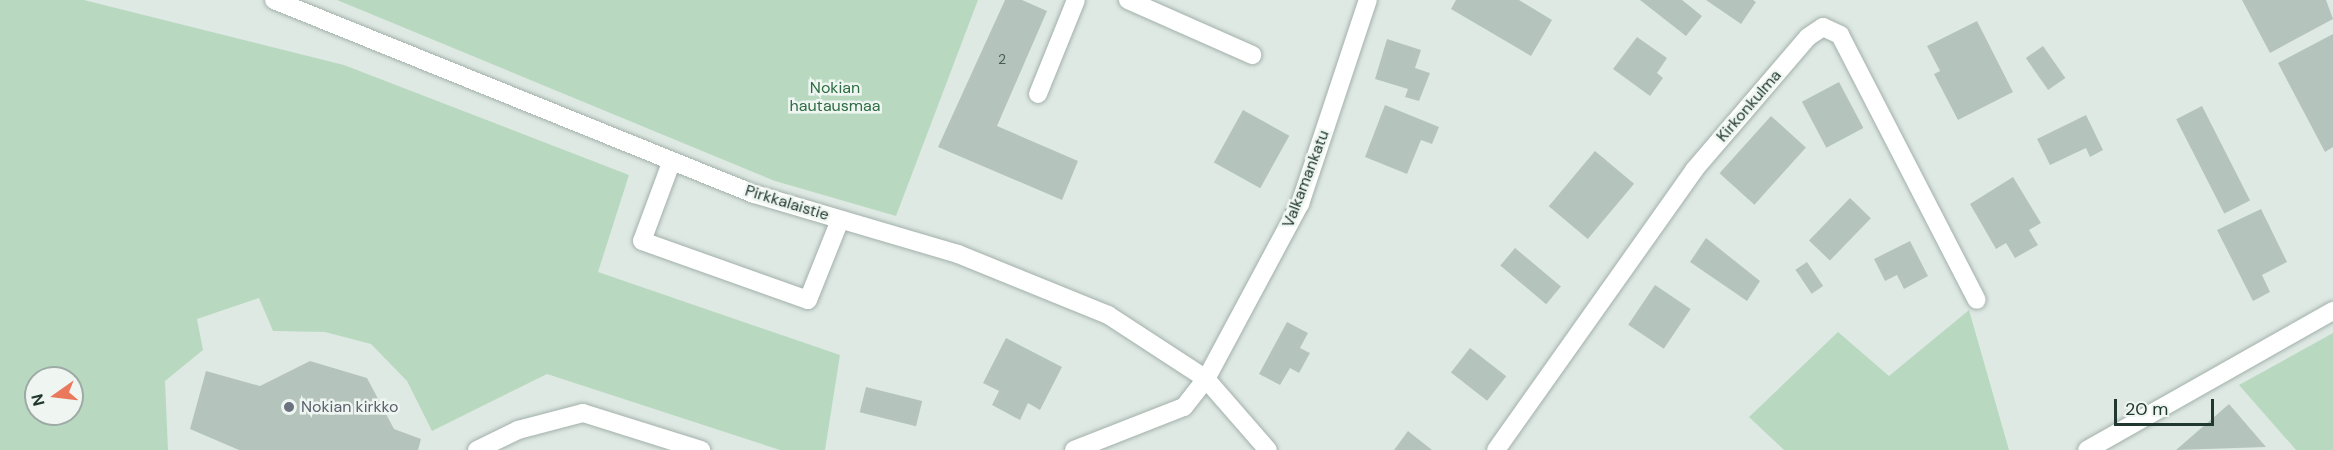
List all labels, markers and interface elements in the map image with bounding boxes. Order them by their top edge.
house number: 2 [998,51,1006,67]
street label: Kirkonkulma [1713,66,1785,146]
park label: Nokian hautausmaa [790,78,880,116]
street label: Valkamankatu [1279,128,1333,230]
street label: Pirkkalaistie [743,181,831,225]
north arrow [24,366,84,426]
scale bar [2117,387,2218,425]
text: N [26,392,50,408]
place label: Nokian kirkko [301,397,398,417]
text: 20 m [2125,397,2168,421]
marker: Nokian kirkko [282,400,296,414]

